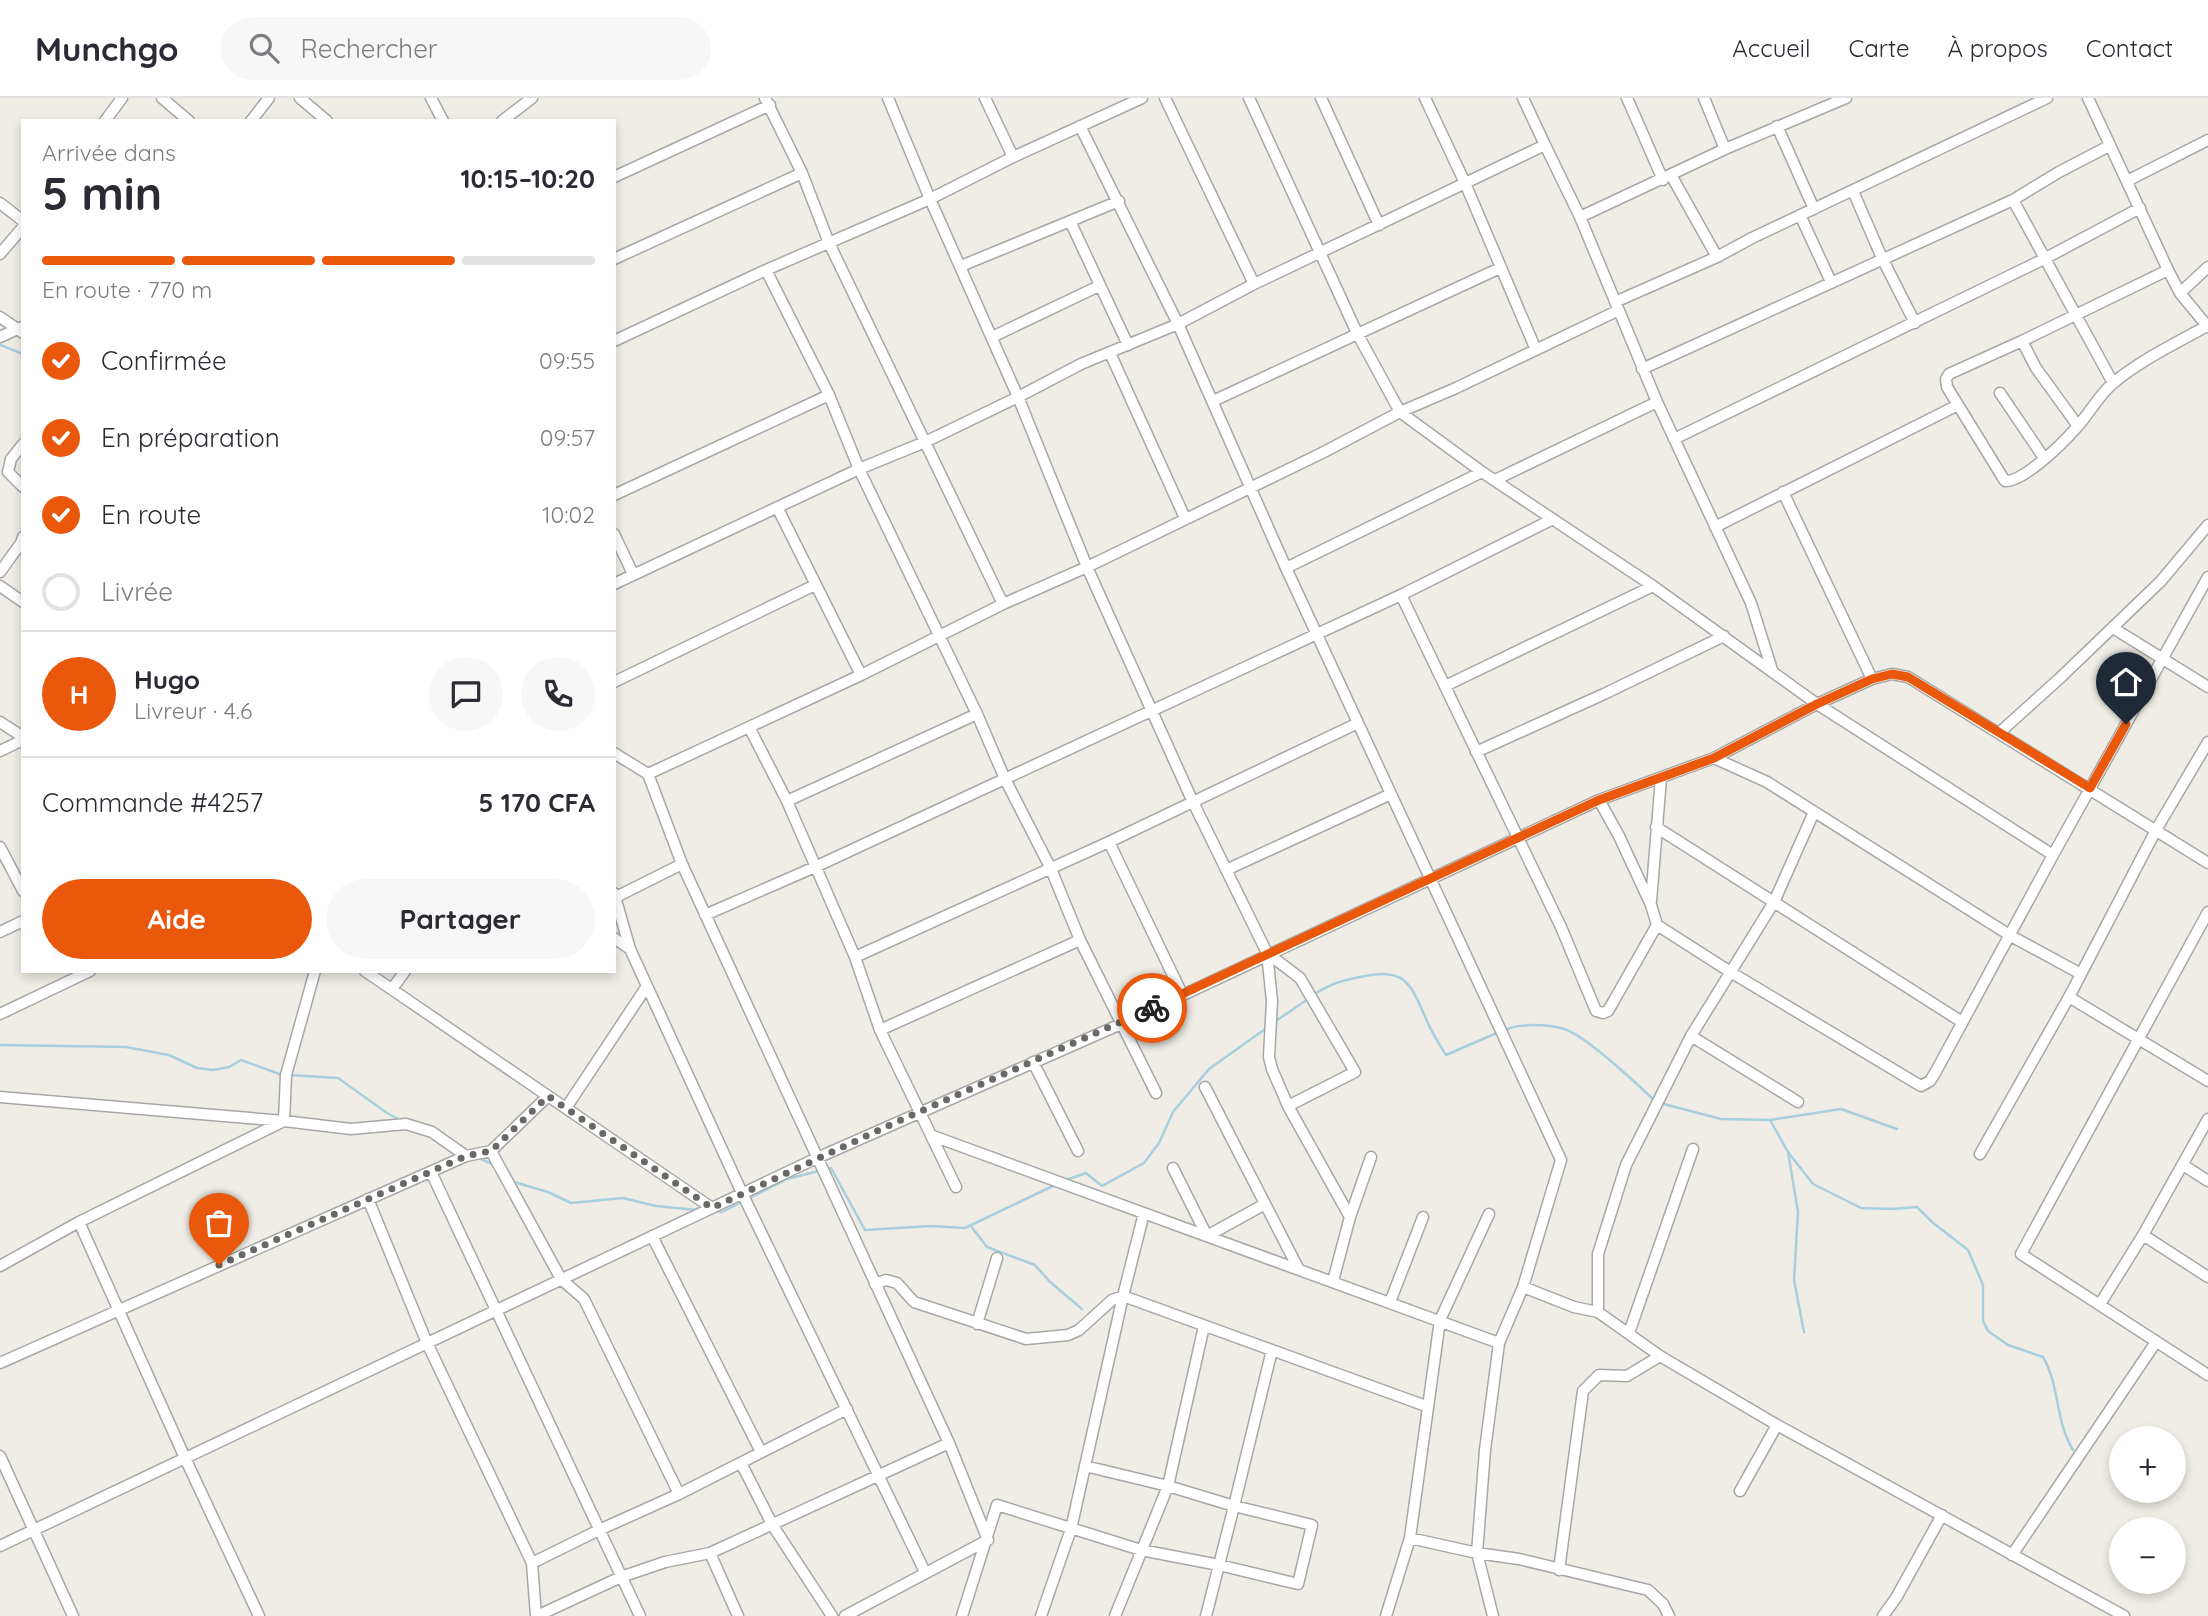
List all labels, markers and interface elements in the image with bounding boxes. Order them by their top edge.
search box [221,17,711,80]
text: Munchgo [35,28,179,69]
icon: search [245,29,283,67]
text: Rechercher [301,32,438,65]
text: Accueil [1732,33,1811,63]
text: Carte [1849,33,1910,63]
text: À propos [1948,33,2048,63]
text: Contact [2086,33,2173,63]
text: Arrivée dans [42,138,176,167]
text: 10:15–10:20 [460,162,595,195]
text: 5 min [42,164,162,222]
text: En route · 770 m [42,275,212,304]
icon: check [42,342,80,380]
text: Confirmée [101,344,227,377]
text: 09:55 [539,346,595,375]
icon: check [42,419,80,457]
text: En préparation [101,421,280,454]
text: 09:57 [540,423,595,452]
icon: check [42,496,80,534]
text: En route [101,498,201,531]
text: 10:02 [542,500,595,529]
text: Livrée [101,575,173,608]
pin [2096,652,2156,724]
button: chat [429,657,503,731]
button: phone [521,657,595,731]
text: Hugo [134,663,200,696]
icon: home [2107,663,2145,701]
text: H [70,678,88,711]
text: Livreur · 4.6 [134,696,252,725]
text: Commande #4257 [42,786,263,819]
text: 5 170 CFA [478,786,595,819]
button: Aide [42,879,312,959]
button: Partager [326,879,595,959]
courier [1117,973,1187,1043]
icon: bike [1133,989,1171,1027]
pin [189,1193,249,1265]
icon: bag [200,1204,238,1242]
map controls [2109,1426,2186,1594]
button: + [2109,1426,2186,1503]
button: − [2109,1517,2186,1594]

